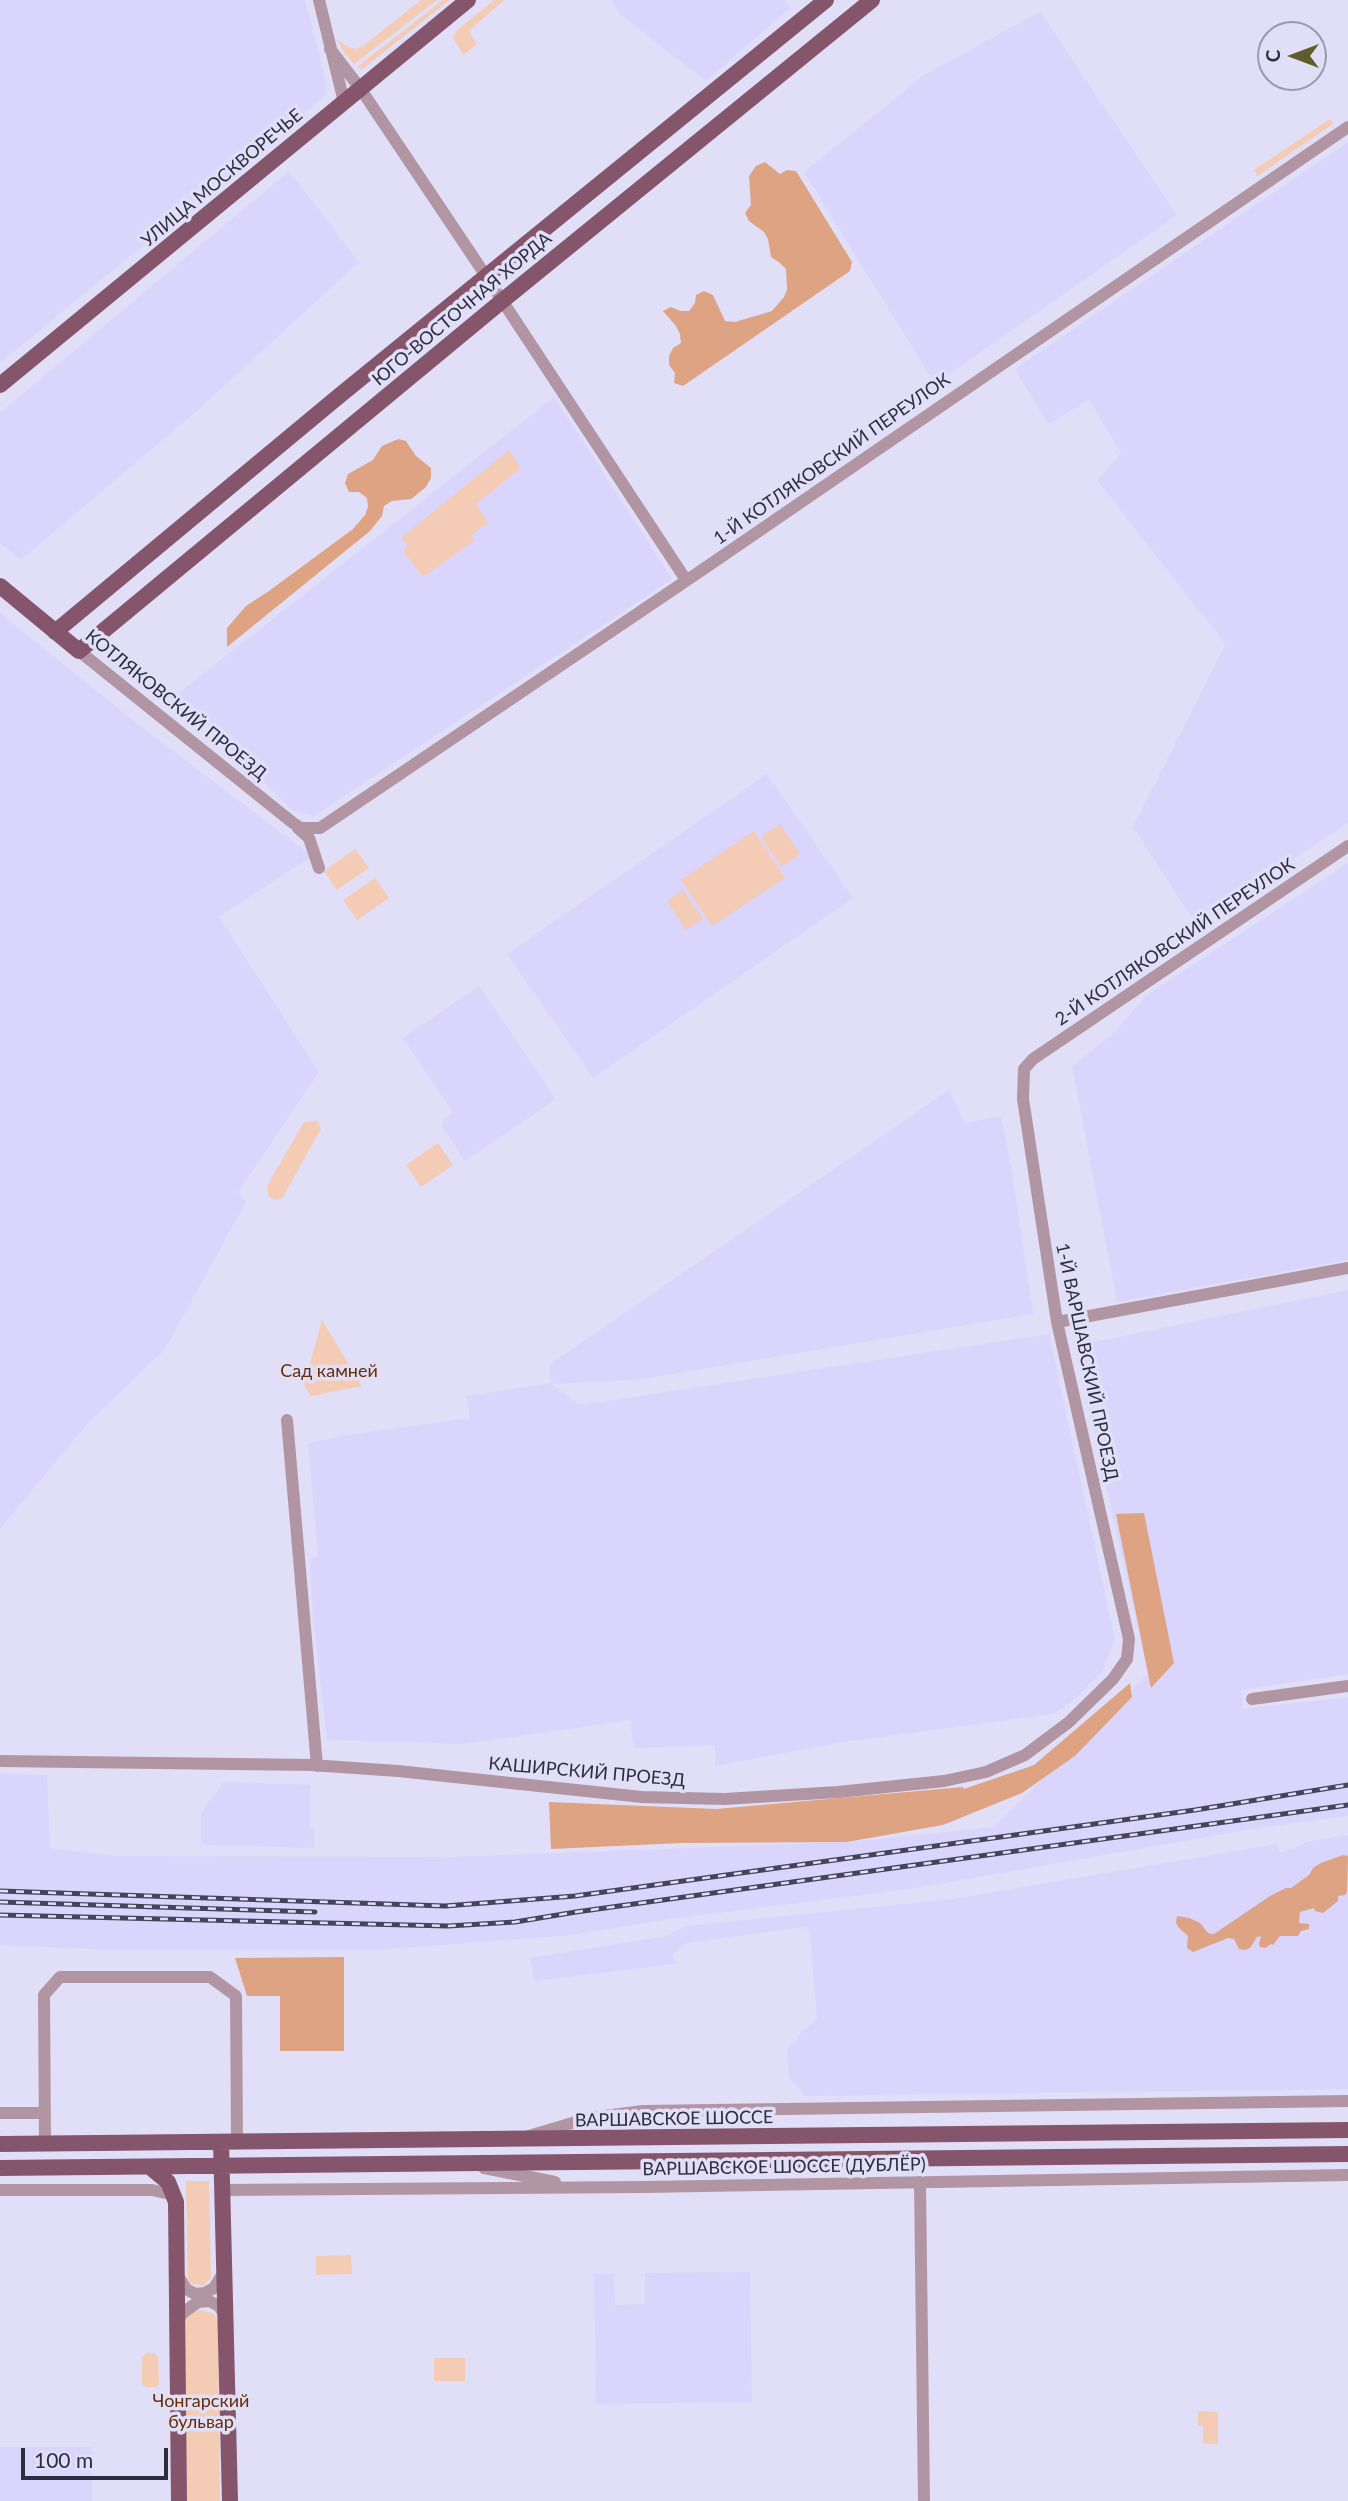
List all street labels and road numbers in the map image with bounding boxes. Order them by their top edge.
street label: УЛИЦА МОСКВОРЕЧЬЕ [137,104,307,252]
street label: ЮГО-ВОСТОЧНАЯ ХОРДА [368,228,556,390]
street label: 1-Й КОТЛЯКОВСКИЙ ПЕРЕУЛОК [710,369,954,549]
street label: КОТЛЯКОВСКИЙ ПРОЕЗД [81,625,271,785]
street label: 2-Й КОТЛЯКОВСКИЙ ПЕРЕУЛОК [1051,854,1299,1030]
street label: 1-Й ВАРШАВСКИЙ ПРОЕЗД [1051,1241,1123,1483]
street label: КАШИРСКИЙ ПРОЕЗД [488,1753,686,1791]
street label: ВАРШАВСКОЕ ШОССЕ [575,2106,773,2132]
street label: ВАРШАВСКОЕ ШОССЕ (ДУБЛЁР) [642,2154,926,2180]

